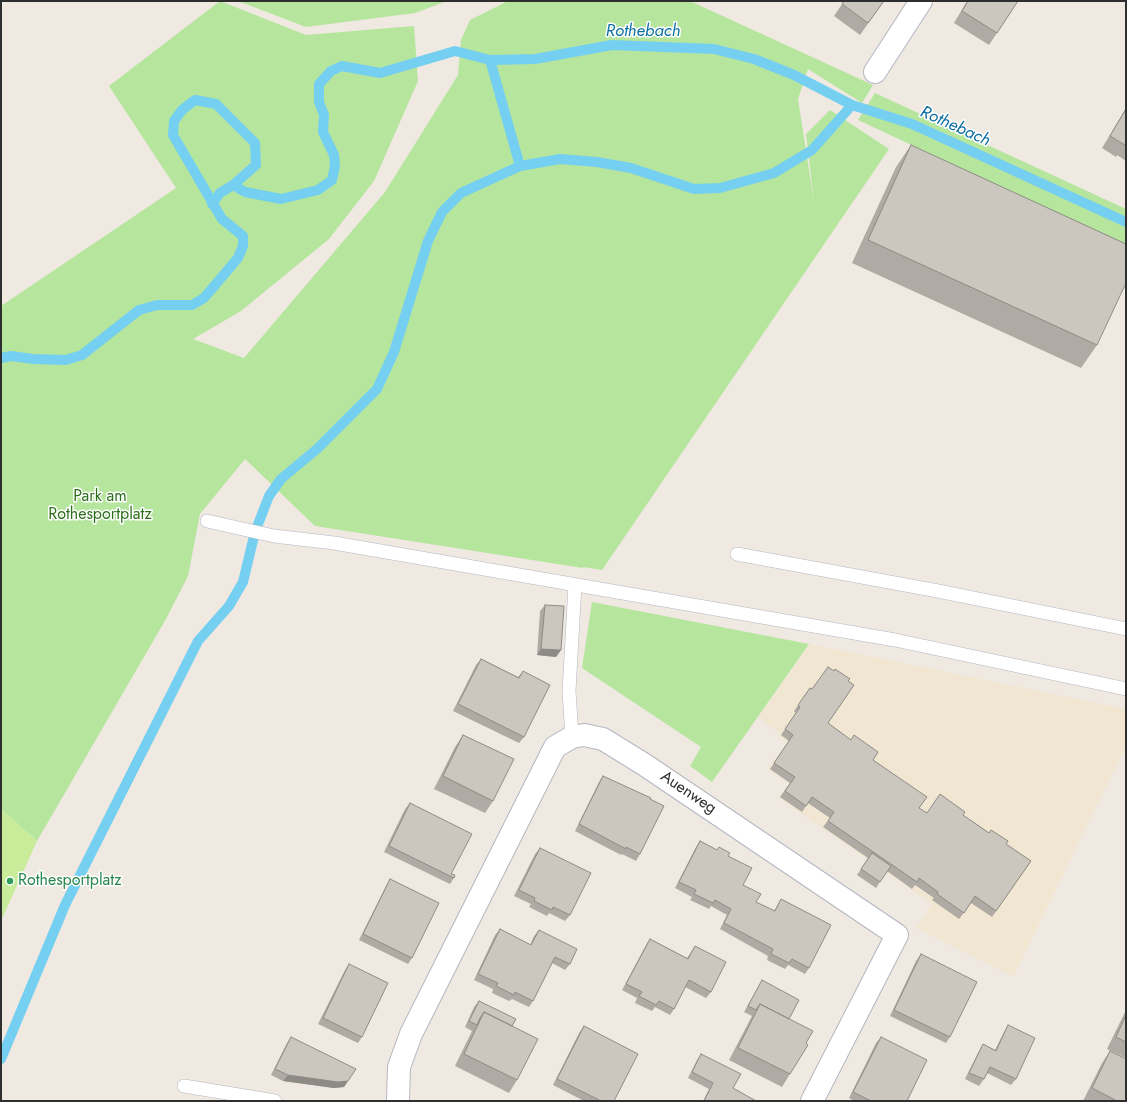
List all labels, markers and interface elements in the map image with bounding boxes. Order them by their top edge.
water label: Rothebach [606,22,680,42]
water label: Rothebach [917,102,993,152]
park label: Park am Rothesportplatz [48,487,152,525]
street label: Auenweg [656,767,720,819]
place label: Rothesportplatz [18,871,122,891]
marker: Rothesportplatz [5,876,15,886]

